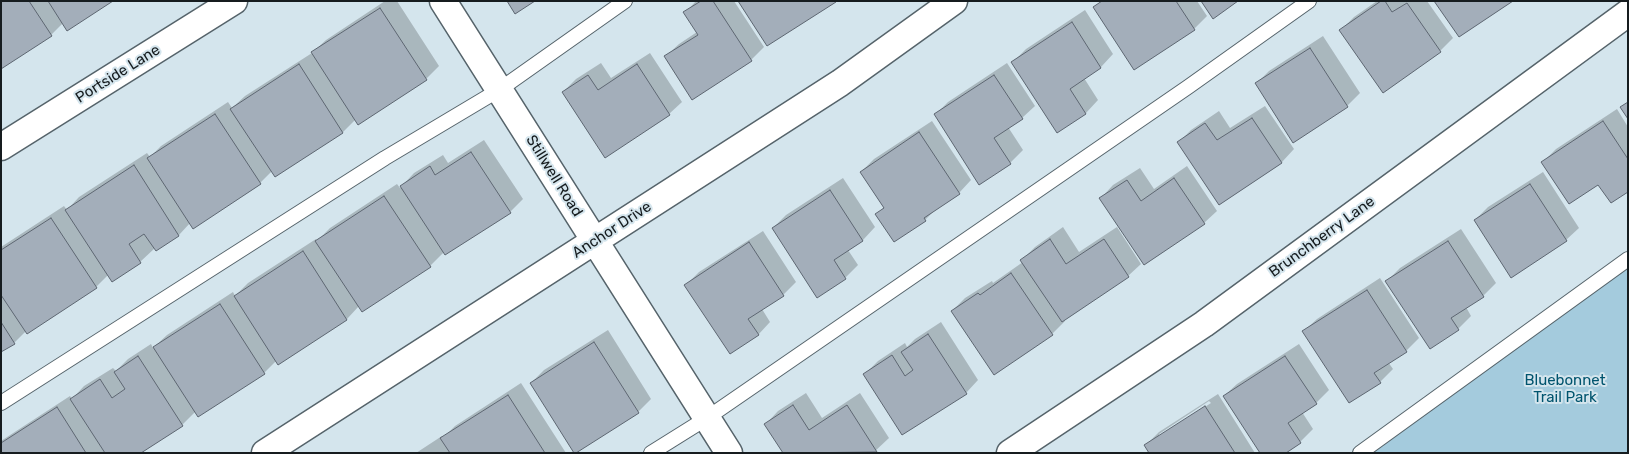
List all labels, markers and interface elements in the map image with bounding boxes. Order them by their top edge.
street label: Portside Lane [72,41,164,107]
street label: Stillwell Road [522,132,586,220]
street label: Brunchberry Lane [1266,193,1378,281]
street label: Anchor Drive [569,198,655,262]
park label: Bluebonnet Trail Park [1524,372,1606,407]

